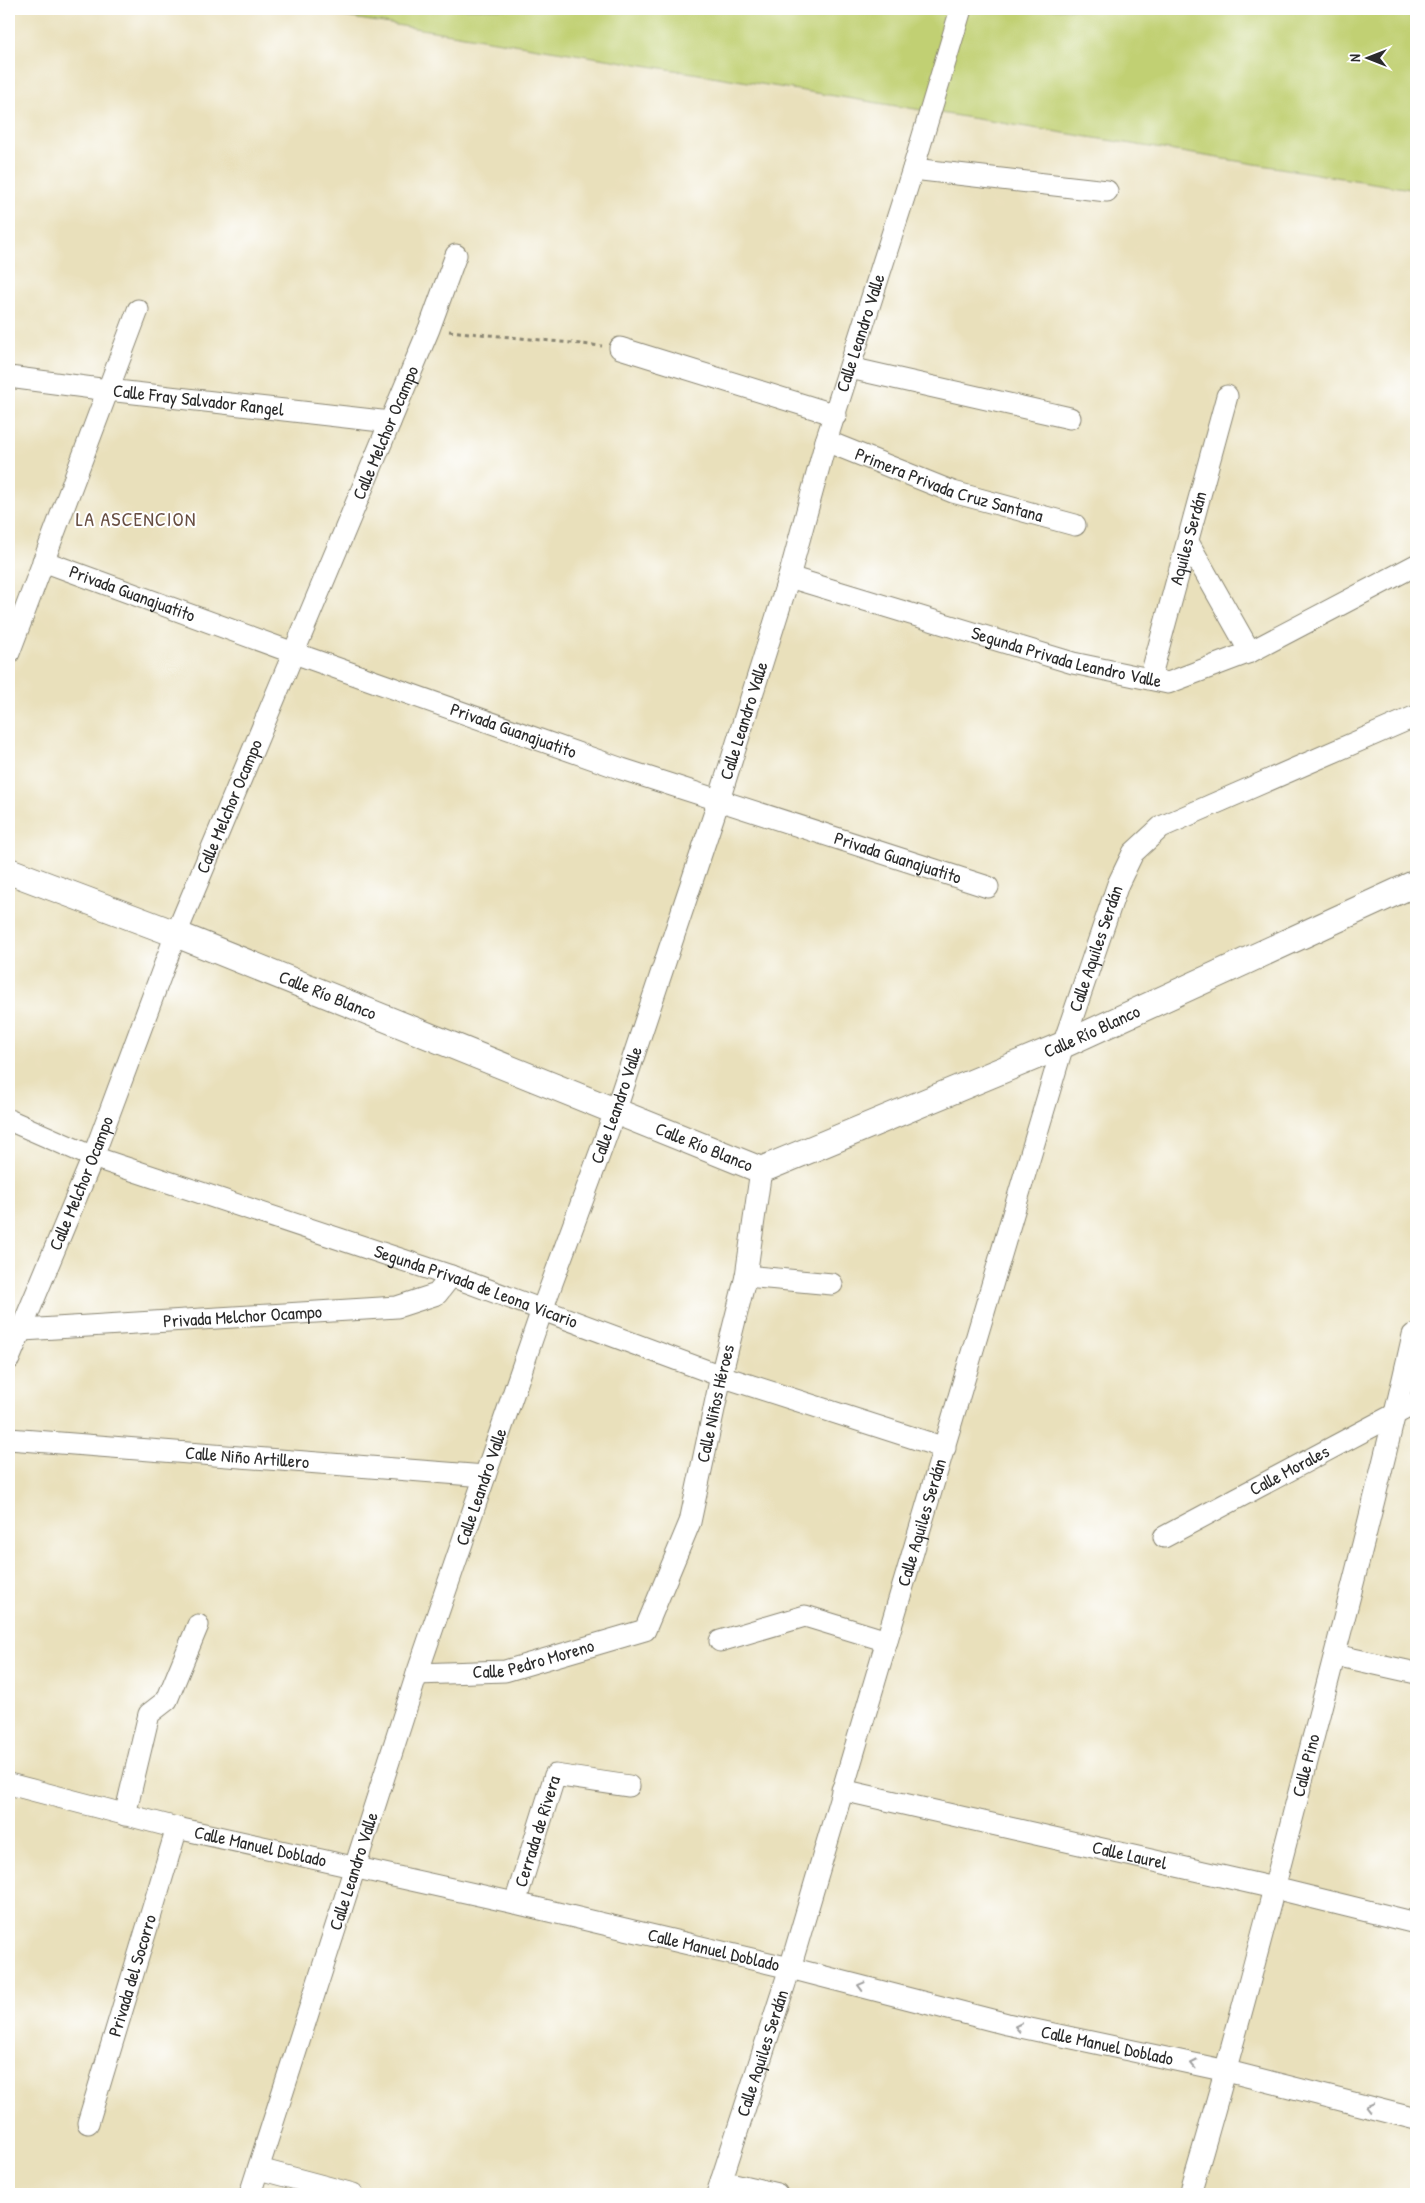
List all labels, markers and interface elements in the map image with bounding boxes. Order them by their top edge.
north arrow [1342,32,1392,82]
text: N [1345,54,1364,62]
street label: Calle Leandro Valle [829,271,891,395]
street label: Calle Melchor Ocampo [346,362,424,503]
street label: Calle Fray Salvador Rangel [112,378,286,422]
street label: Primera Privada Cruz Santana [852,441,1046,528]
street label: Aquiles Serdán [1163,488,1213,588]
district label: LA ASCENCION [76,505,196,532]
street label: Privada Guanajuatito [66,559,199,628]
street label: Segunda Privada Leandro Valle [968,620,1164,693]
street label: Calle Leandro Valle [713,658,774,783]
street label: Privada Guanajuatito [447,696,580,764]
street label: Calle Melchor Ocampo [190,735,268,877]
street label: Privada Guanajuatito [831,825,965,890]
street label: Calle Aquiles Serdán [1062,882,1129,1015]
street label: Calle Río Blanco [275,964,380,1026]
street label: Calle Río Blanco [1040,998,1144,1064]
street label: Calle Leandro Valle [584,1043,648,1167]
street label: Calle Melchor Ocampo [43,1112,119,1254]
street label: Calle Río Blanco [652,1116,757,1177]
street label: Segunda Privada de Leona Vicario [371,1238,581,1334]
street label: Privada Melchor Ocampo [162,1299,323,1333]
street label: Calle Niños Héroes [690,1342,740,1465]
street label: Calle Leandro Valle [449,1425,513,1549]
street label: Calle Morales [1245,1438,1333,1501]
street label: Calle Niño Artillero [184,1440,310,1474]
street label: Calle Aquiles Serdán [891,1456,952,1589]
street label: Calle Pedro Moreno [472,1633,597,1684]
street label: Calle Pino [1285,1731,1326,1799]
street label: Cerrada de Rivera [508,1773,566,1890]
street label: Calle Leandro Valle [323,1809,384,1933]
street label: Calle Manuel Doblado [192,1819,329,1873]
street label: Calle Laurel [1090,1834,1170,1875]
street label: Privada del Socorro [102,1911,162,2039]
street label: Calle Manuel Doblado [645,1922,782,1977]
one-way arrow [856,1981,865,1992]
street label: Calle Aquiles Serdán [730,1986,794,2120]
street label: Calle Manuel Doblado [1039,2019,1176,2071]
one-way arrow [1014,2022,1023,2032]
one-way arrow [1190,2059,1199,2070]
one-way arrow [1364,2102,1373,2113]

